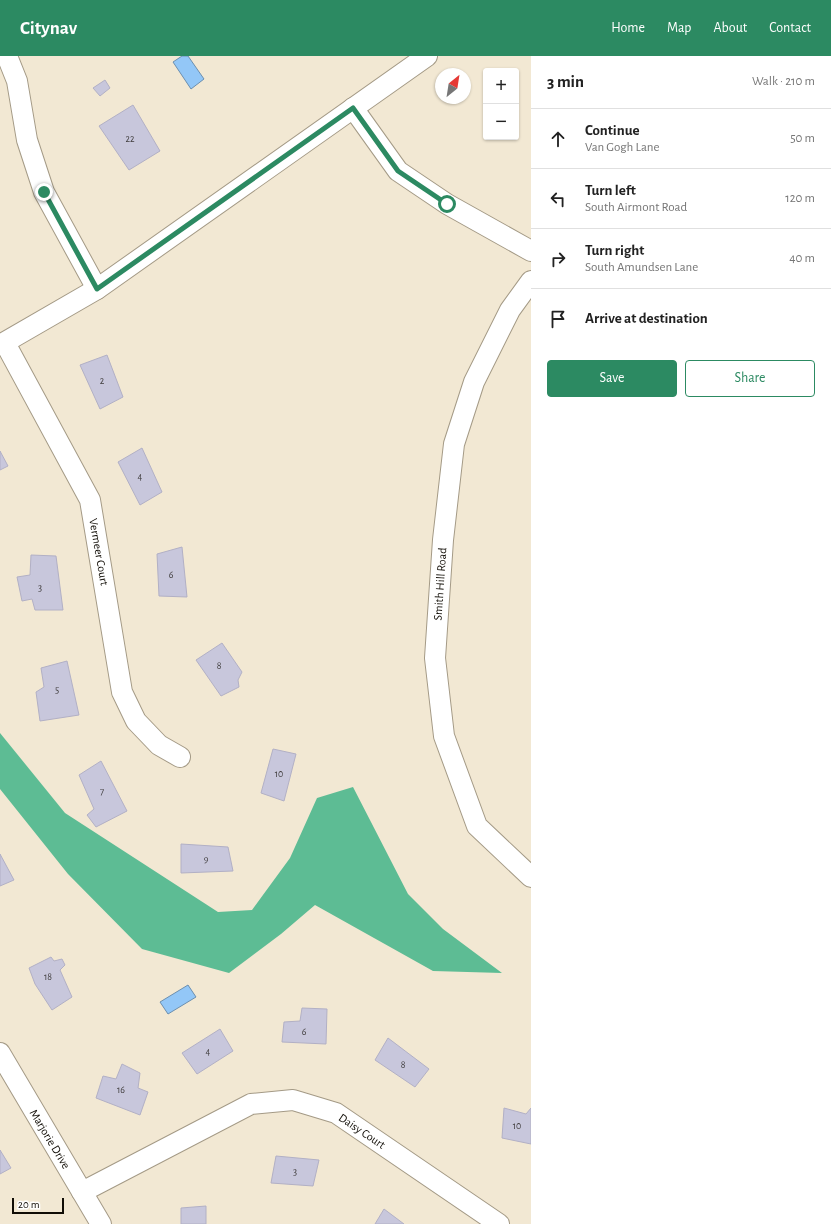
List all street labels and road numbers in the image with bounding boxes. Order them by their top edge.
street label: Vermeer Court [87,518,111,587]
street label: Smith Hill Road [431,547,449,621]
street label: Marjorie Drive [27,1107,72,1171]
street label: Daisy Court [336,1111,388,1152]

